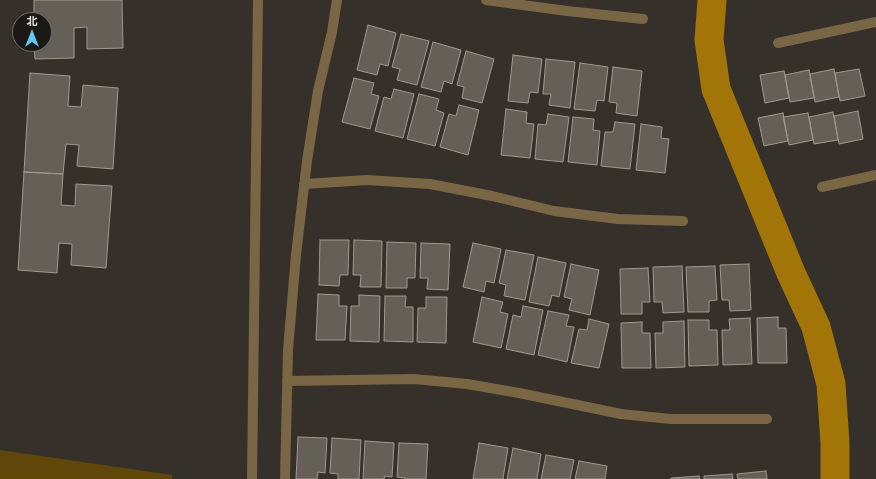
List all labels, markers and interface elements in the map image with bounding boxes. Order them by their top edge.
north arrow [12,12,52,52]
text: 北 [27,13,38,28]

